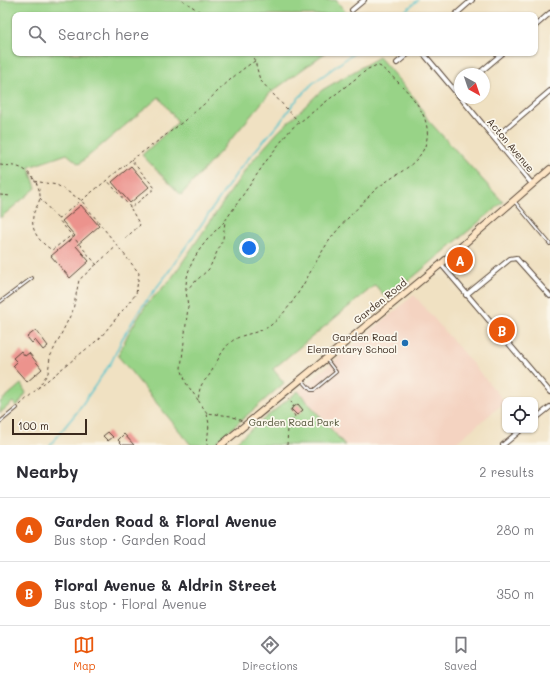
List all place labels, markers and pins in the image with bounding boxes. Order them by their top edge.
pin: A [447,245,473,275]
pin: B [489,315,515,345]
place label: Garden Road Elementary School [307,330,397,356]
marker: Garden Road Elementary School [400,338,410,348]

